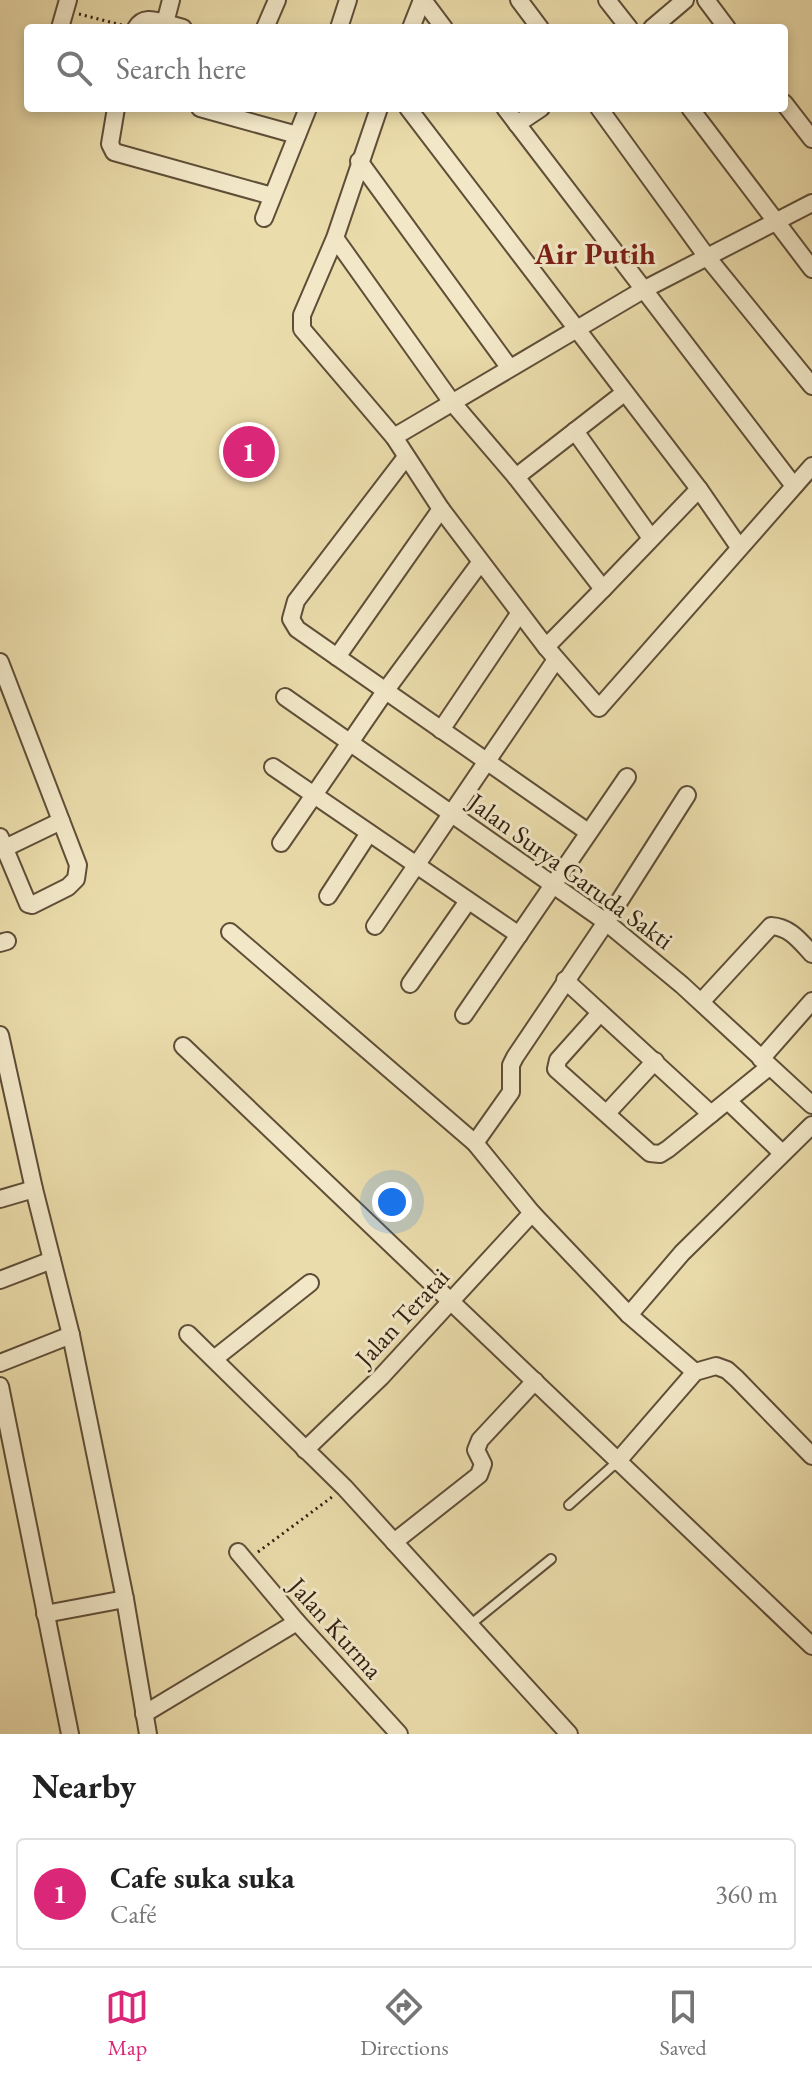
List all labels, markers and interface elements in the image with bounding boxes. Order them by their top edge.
search box [24,24,788,112]
icon: search [52,46,96,90]
text: Search here [116,49,246,88]
district label: Air Putih [533,234,656,273]
pin: 1 [223,422,275,482]
street label: Jalan Surya Garuda Sakti [460,784,680,957]
your location [372,1182,412,1222]
street label: Jalan Teratai [346,1260,457,1375]
street label: Jalan Kurma [280,1569,391,1686]
text: Nearby [32,1764,136,1808]
text: Cafe suka suka [110,1858,295,1897]
text: 1 [53,1877,67,1911]
text: 360 m [715,1877,778,1911]
text: Café [110,1897,157,1931]
tab: Map [105,1985,149,2062]
tab: Directions [360,1985,449,2062]
tab: Saved [659,1985,707,2062]

